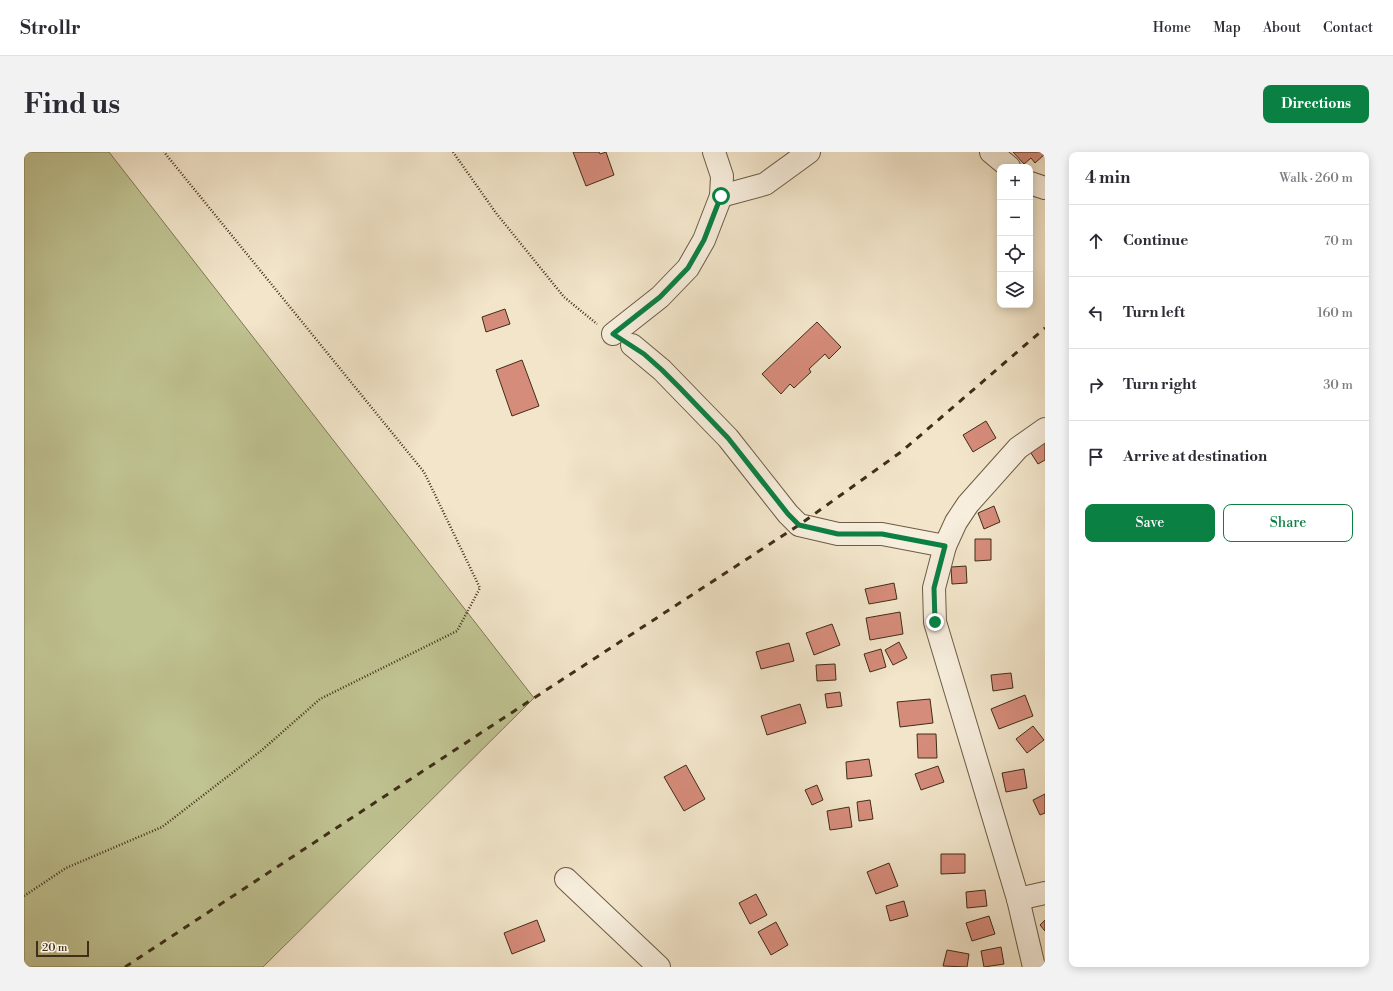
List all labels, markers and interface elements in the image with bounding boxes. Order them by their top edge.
text: Strollr [20,16,81,40]
text: Home [1153,19,1191,37]
text: Map [1213,19,1241,37]
text: About [1263,19,1301,37]
text: Contact [1323,19,1373,37]
button: Directions [1263,85,1369,123]
text: Find us [24,87,120,122]
map controls [997,164,1033,308]
button: + [997,164,1033,200]
text: 4 min [1085,167,1130,189]
text: Walk · 260 m [1279,170,1353,186]
route start [712,187,730,205]
button: − [997,200,1033,236]
icon: ahead [1085,230,1107,252]
text: Continue [1123,231,1188,250]
text: 70 m [1324,233,1353,249]
button: locate [997,236,1033,272]
button: layers [997,272,1033,308]
icon: left [1085,302,1107,324]
text: Turn left [1123,303,1185,322]
text: 160 m [1317,305,1353,321]
icon: right [1085,374,1107,396]
text: Turn right [1123,375,1197,394]
text: 30 m [1323,377,1353,393]
icon: arrive [1085,446,1107,468]
text: Arrive at destination [1123,447,1267,466]
button: Save [1085,504,1215,542]
button: Share [1223,504,1353,542]
route end [926,613,944,631]
scale bar [36,939,89,958]
text: 20 m [42,941,67,955]

